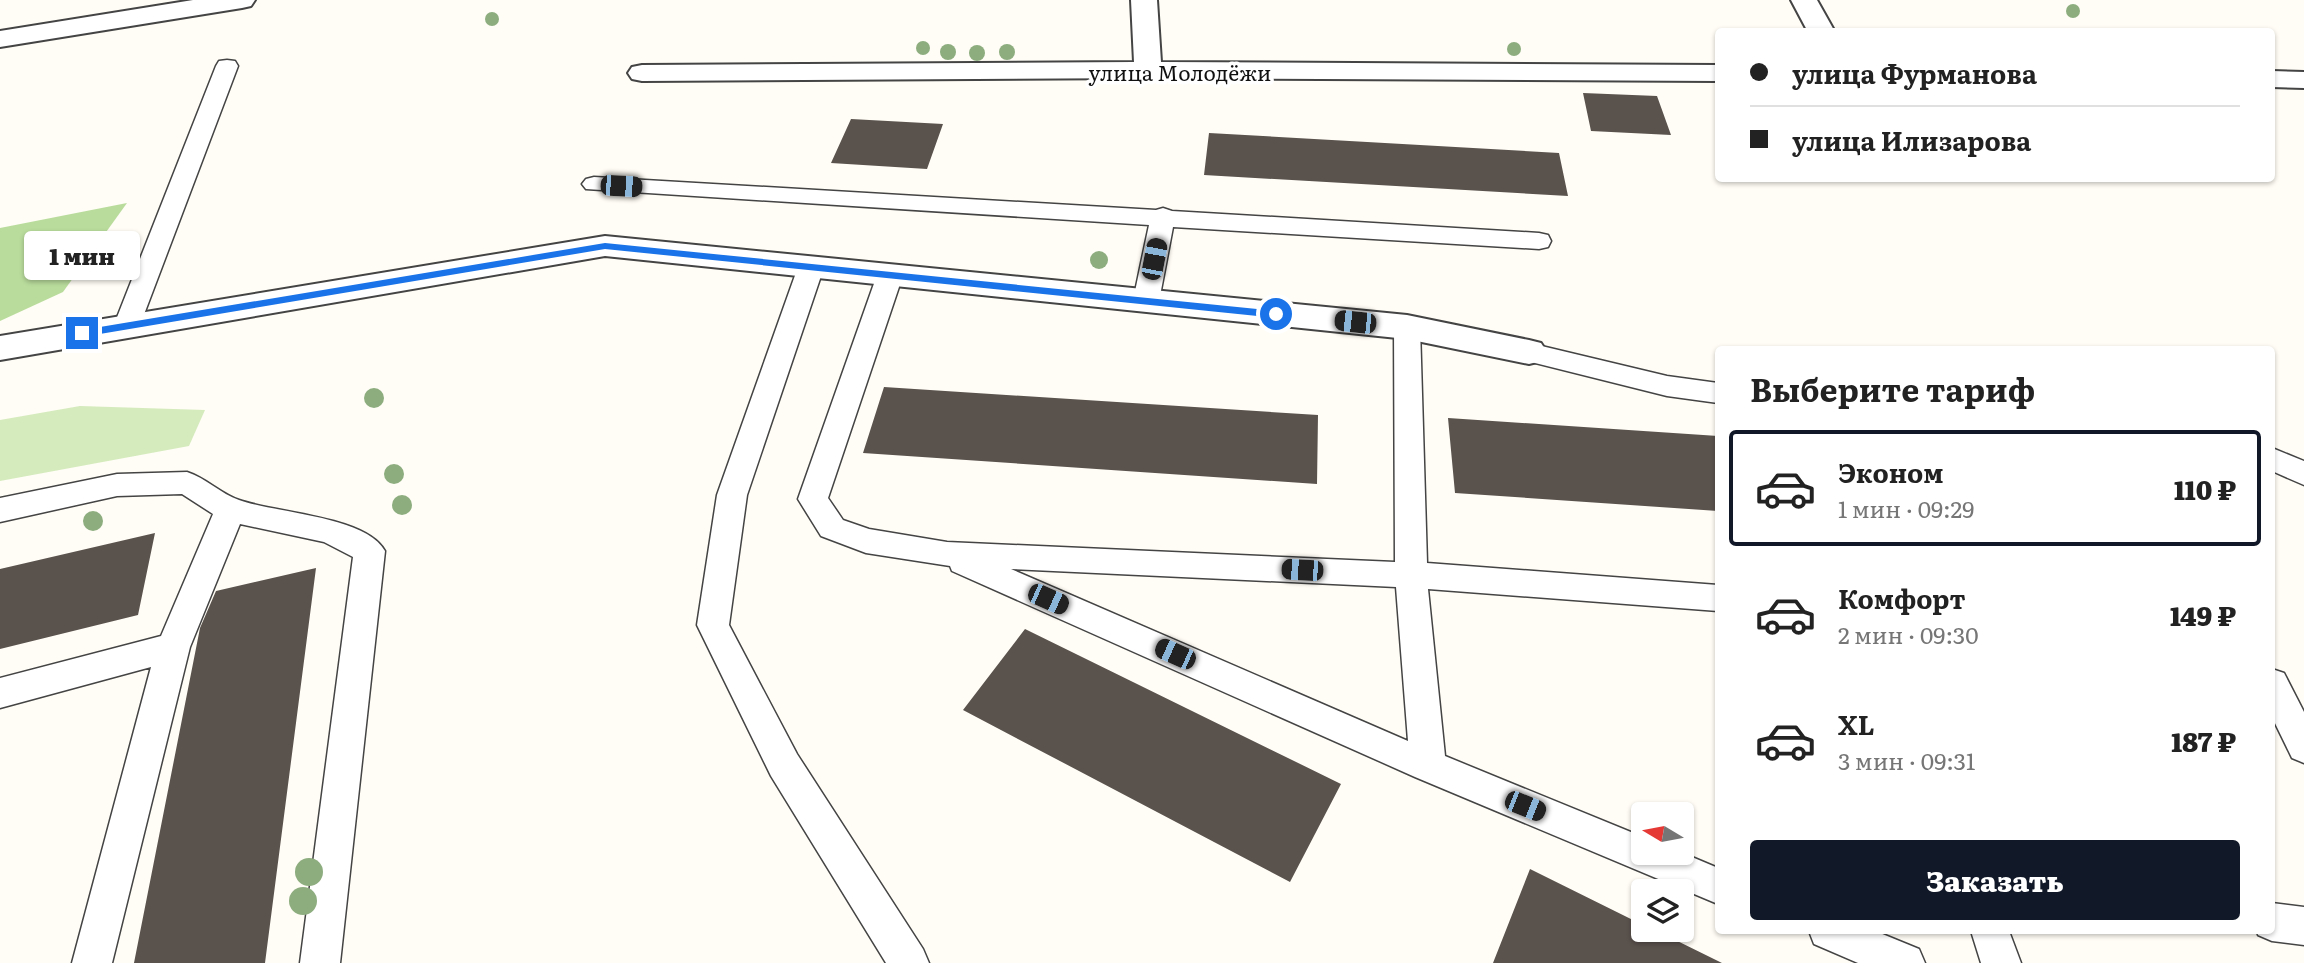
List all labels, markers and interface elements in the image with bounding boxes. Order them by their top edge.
text: улица Фурманова [1792,53,2037,92]
street label: улица Молодёжи [1089,56,1271,87]
text: улица Илизарова [1792,120,2031,159]
car [600,174,643,198]
callout: 1 мин [24,232,140,280]
car [1140,236,1169,282]
text: 1 мин [49,238,115,272]
route start [1260,298,1292,330]
car [1334,309,1377,335]
route end [66,317,98,349]
text: Выберите тариф [1750,364,2035,412]
text: Эконом [1838,452,1943,491]
icon: car [1754,457,1817,520]
text: 110 ₽ [2174,469,2236,508]
text: 1 мин · 09:29 [1838,491,1974,525]
car [1281,558,1324,582]
text: Комфорт [1838,578,1965,617]
car [1025,581,1072,617]
icon: car [1754,583,1817,646]
text: 149 ₽ [2170,595,2236,634]
text: 2 мин · 09:30 [1838,617,1979,651]
car [1152,636,1199,672]
text: XL [1838,704,1875,743]
icon: car [1754,709,1817,772]
text: 187 ₽ [2171,721,2236,760]
text: 3 мин · 09:31 [1838,743,1975,777]
car [1502,788,1549,824]
north arrow [1631,802,1694,864]
map controls [1631,802,1694,942]
button: Заказать [1750,840,2240,920]
button: layers [1631,879,1694,942]

